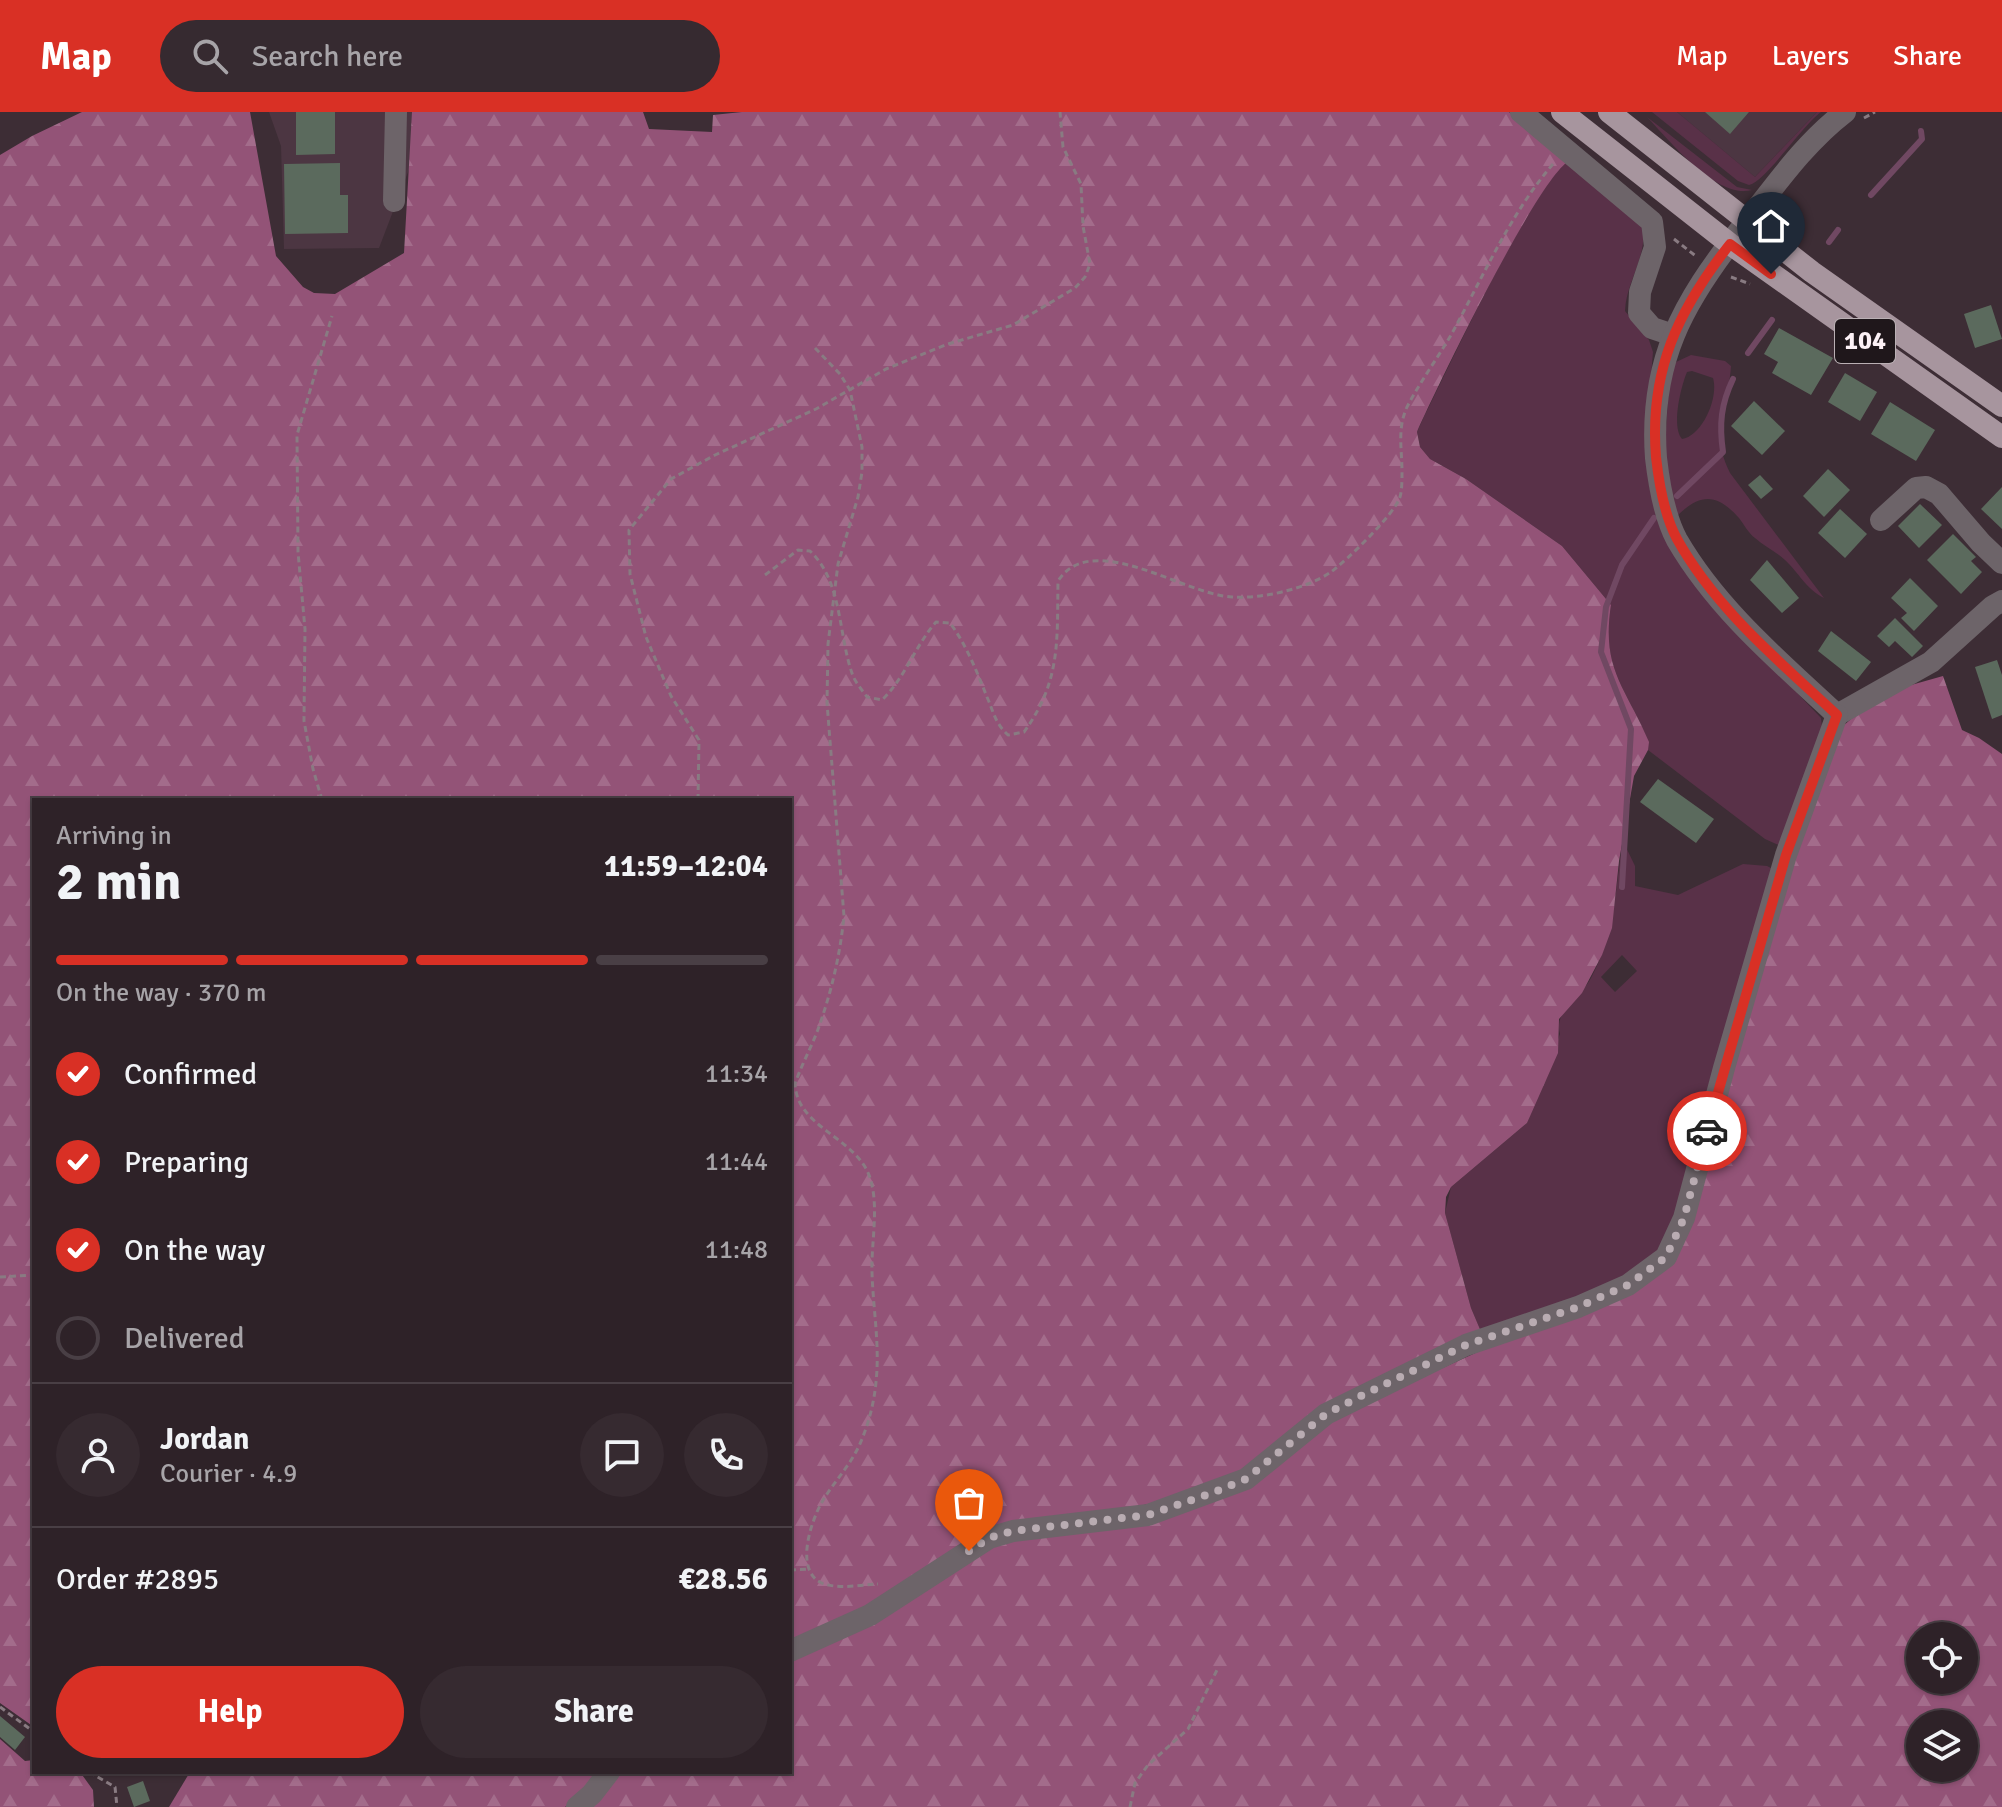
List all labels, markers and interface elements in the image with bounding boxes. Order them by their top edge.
search box [160,20,720,92]
text: Map [40,33,112,80]
icon: search [188,34,232,78]
text: Search here [252,38,403,75]
text: Map [1676,39,1728,73]
text: Layers [1772,39,1849,73]
text: Share [1893,39,1962,73]
pin [1737,192,1805,274]
icon: home [1749,204,1793,248]
road number: 104 [1835,319,1895,363]
text: Arriving in [56,820,172,852]
text: 11:59–12:04 [604,848,768,885]
text: 2 min [56,850,182,914]
text: On the way · 370 m [56,977,266,1009]
icon: check [56,1052,100,1096]
text: Confirmed [124,1056,257,1093]
text: 11:34 [705,1058,768,1090]
courier [1667,1091,1747,1171]
icon: car [1685,1109,1729,1153]
icon: check [56,1140,100,1184]
text: Preparing [124,1144,249,1181]
text: 11:44 [705,1146,768,1178]
icon: check [56,1228,100,1272]
text: On the way [124,1232,265,1269]
text: 11:48 [705,1234,768,1266]
text: Delivered [124,1320,245,1357]
button: person [56,1413,140,1497]
button: chat [580,1413,664,1497]
button: phone [684,1413,768,1497]
text: Jordan [160,1421,249,1458]
text: Courier · 4.9 [160,1458,297,1490]
pin [935,1469,1003,1551]
icon: bag [947,1481,991,1525]
text: Order #2895 [56,1561,219,1598]
text: €28.56 [678,1561,768,1598]
map controls [1906,1622,1978,1782]
button: locate [1906,1622,1978,1694]
button: Help [56,1666,404,1758]
button: Share [420,1666,768,1758]
button: layers [1906,1710,1978,1782]

